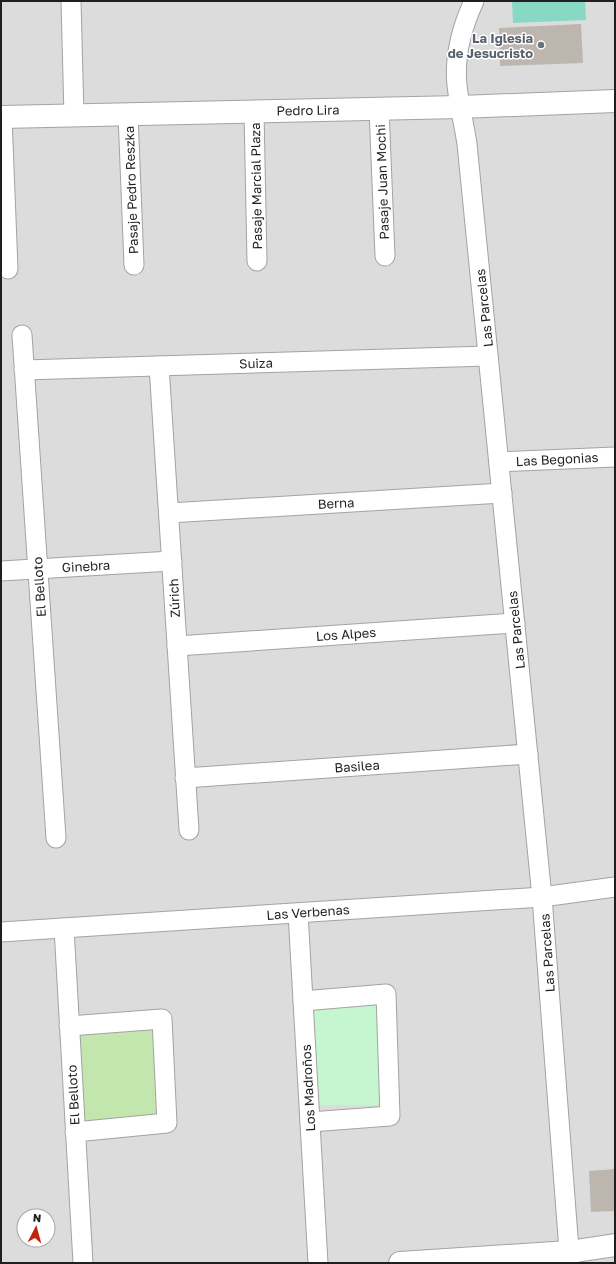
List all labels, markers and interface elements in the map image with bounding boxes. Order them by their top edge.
place label: La Iglesia de Jesucristo [448,30,533,61]
marker: La Iglesia de Jesucristo [536,40,546,50]
street label: Pedro Lira [276,101,340,119]
street label: Pasaje Marcial Plaza [247,122,265,250]
street label: Pasaje Juan Mochi [372,124,392,240]
street label: Pasaje Pedro Reszka [121,126,141,254]
street label: Las Parcelas [472,268,496,348]
street label: Suiza [239,354,273,372]
street label: Las Begonias [515,449,599,469]
street label: Berna [317,494,355,512]
street label: El Belloto [29,556,49,618]
street label: Ginebra [61,557,111,575]
street label: Zúrich [165,578,183,618]
street label: Las Parcelas [504,590,528,670]
street label: Los Alpes [315,624,377,644]
street label: Basilea [334,756,380,776]
street label: Las Verbenas [266,901,350,923]
street label: Las Parcelas [536,913,558,993]
street label: Los Madroños [298,1044,318,1132]
street label: El Belloto [63,1064,83,1126]
north arrow [16,1208,56,1248]
text: N [32,1211,42,1224]

